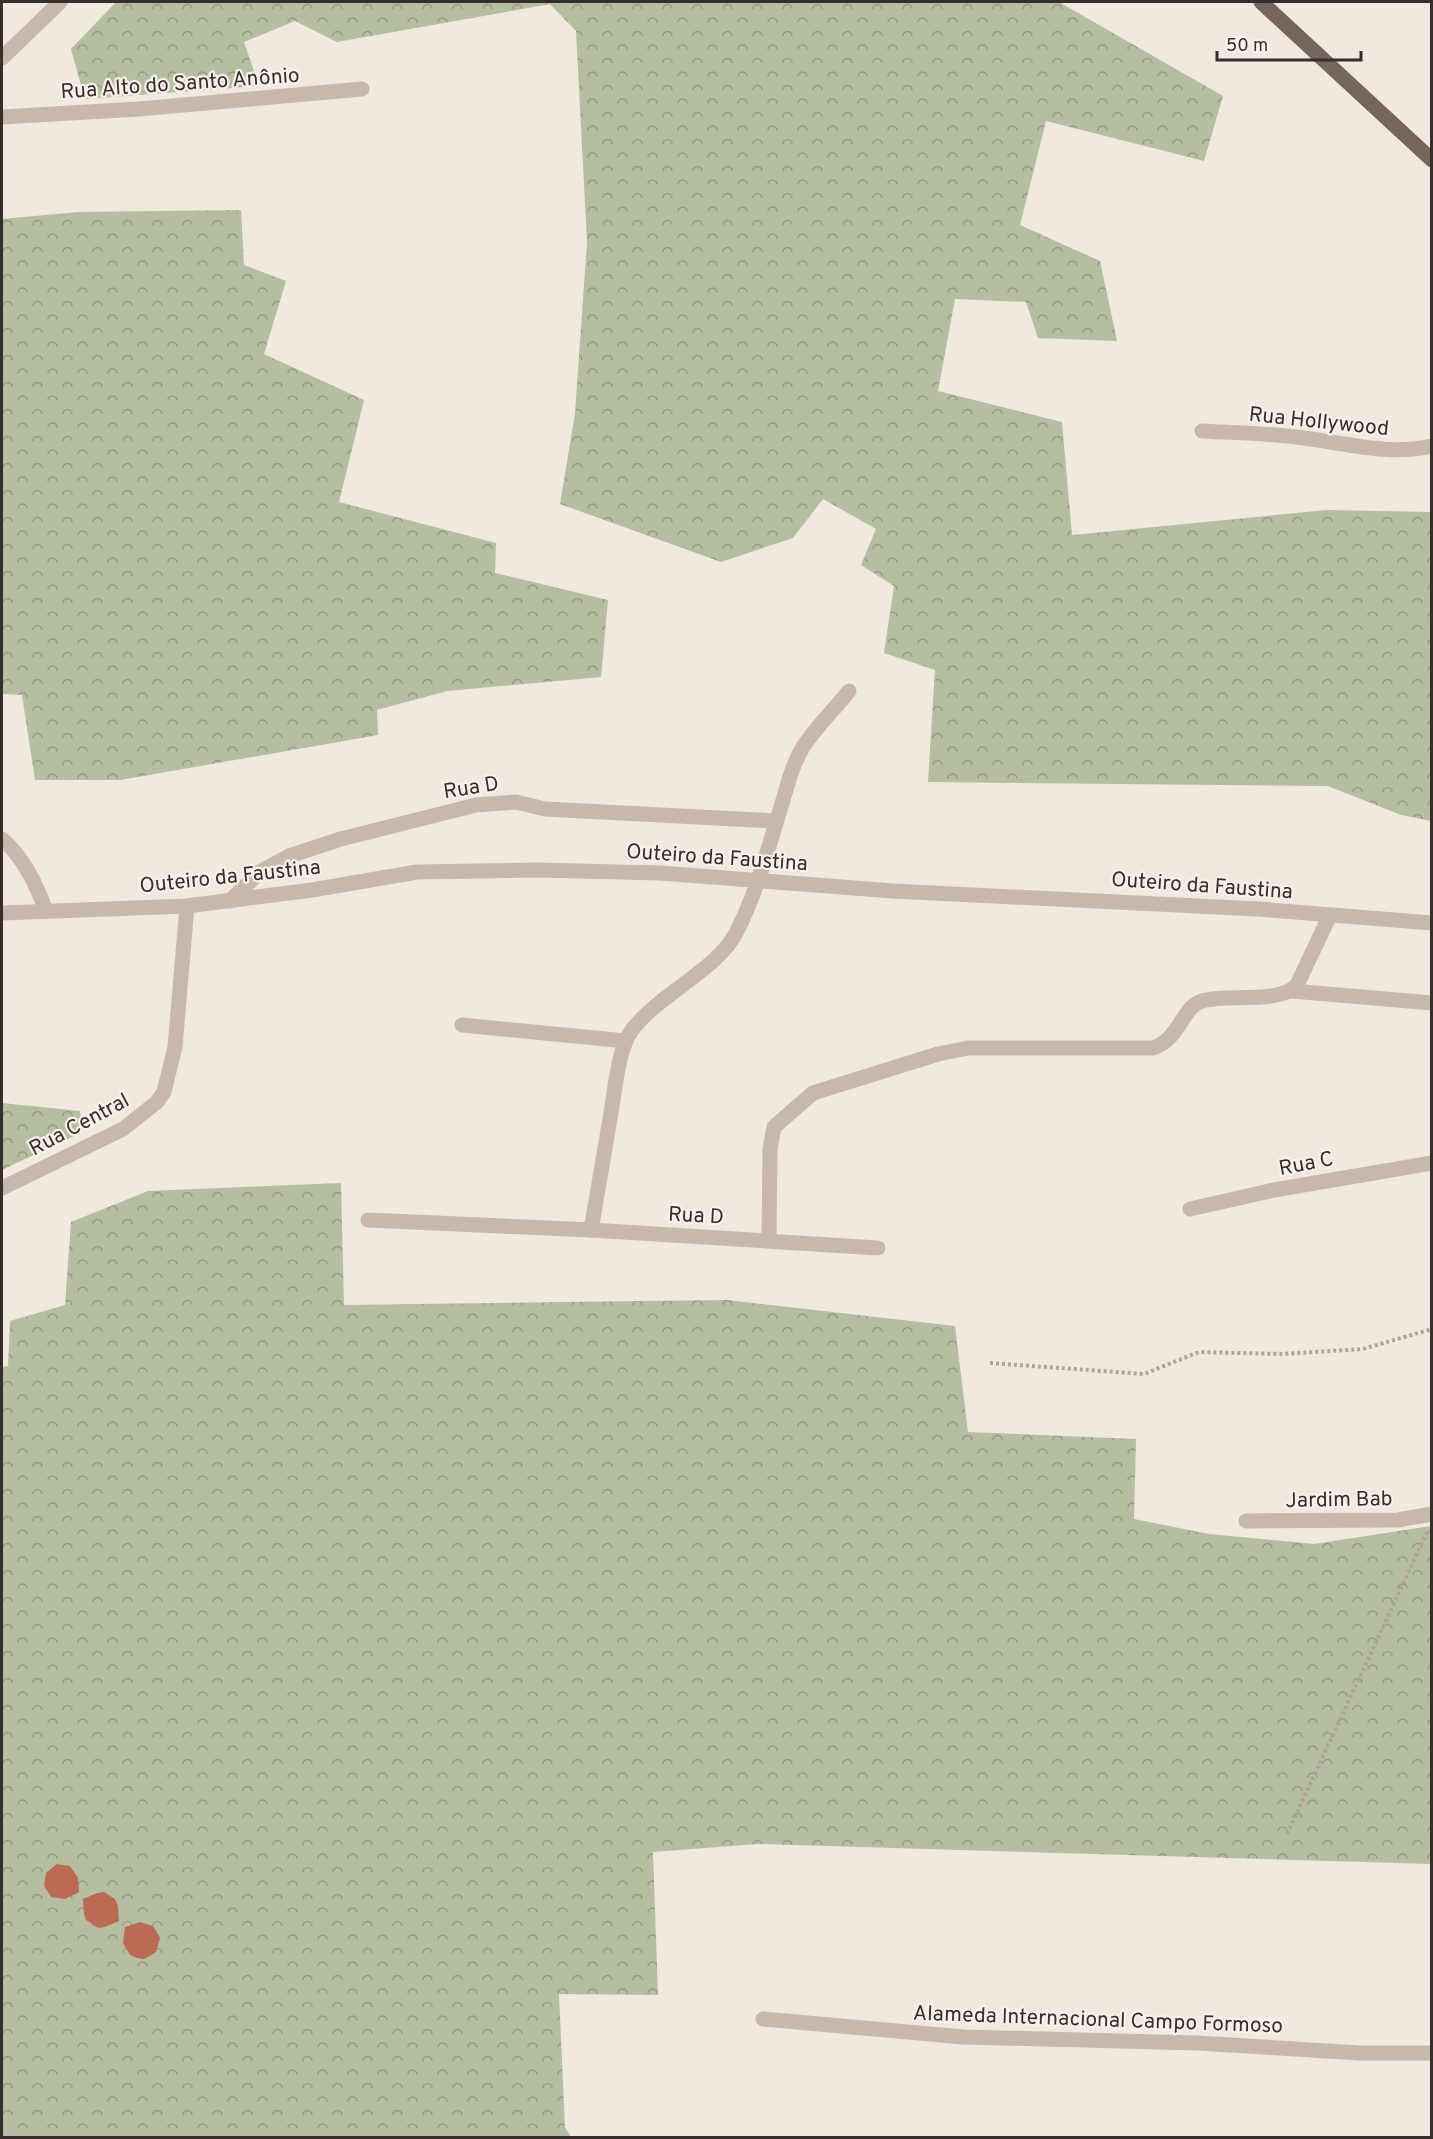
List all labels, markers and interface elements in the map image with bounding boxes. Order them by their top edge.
scale bar [1217,24,1361,62]
text: 50 m [1226,35,1268,58]
street label: Rua Alto do Santo Anônio [60,63,301,106]
street label: Rua Hollywood [1247,402,1390,443]
street label: Rua D [441,771,501,806]
street label: Outeiro da Faustina [625,839,809,878]
street label: Outeiro da Faustina [138,855,322,900]
street label: Outeiro da Faustina [1110,867,1294,906]
street label: Rua Central [25,1088,134,1163]
street label: Rua C [1277,1146,1336,1183]
street label: Rua D [667,1202,725,1231]
street label: Jardim Bab [1285,1486,1393,1515]
street label: Alameda Internacional Campo Formoso [913,2001,1283,2040]

